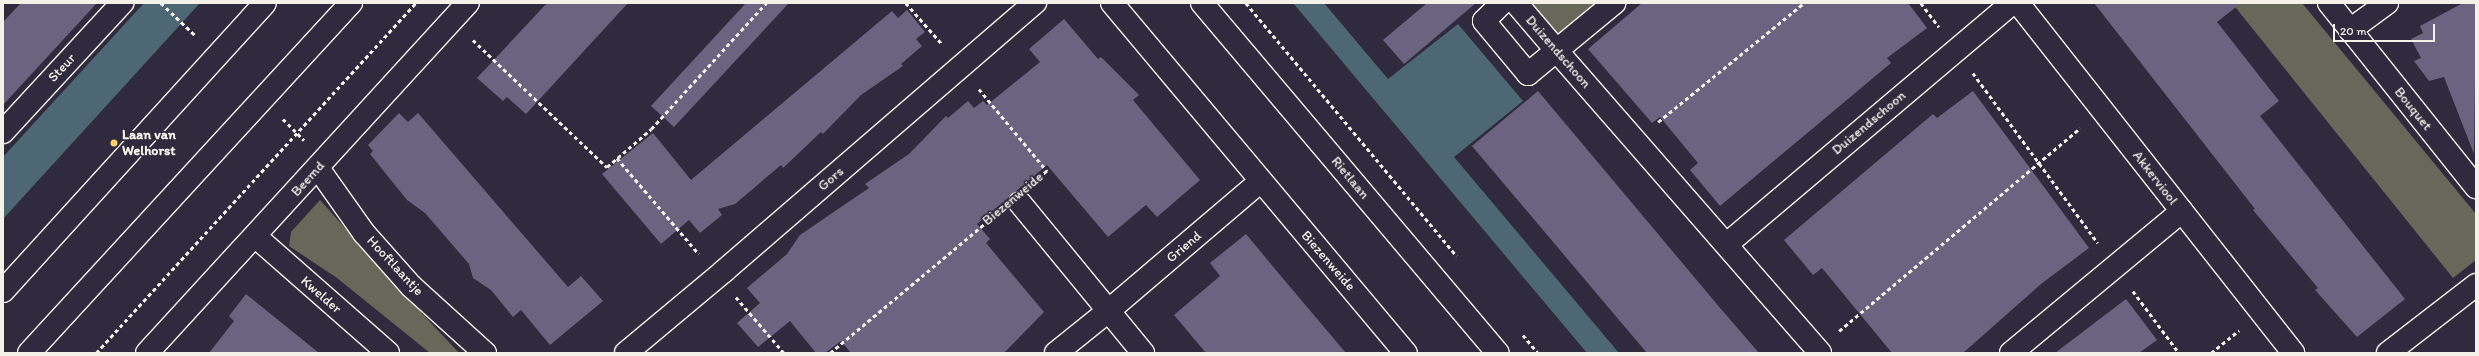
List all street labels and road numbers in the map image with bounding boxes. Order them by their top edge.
street label: Duizendschoon [1522,12,1594,92]
street label: Steur [45,50,79,86]
street label: Bouquet [2391,84,2435,134]
street label: Duizendschoon [1829,87,1909,159]
street label: Akkerviool [2129,148,2181,208]
street label: Rietlaan [1327,153,1373,203]
street label: Beemd [288,158,328,200]
street label: Gors [815,163,847,195]
street label: Biezenweide [979,169,1047,229]
street label: Biezenweide [1297,227,1359,295]
street label: Griend [1163,228,1205,266]
street label: Hooftlaantje [363,233,427,299]
street label: Kwelder [297,273,345,317]

